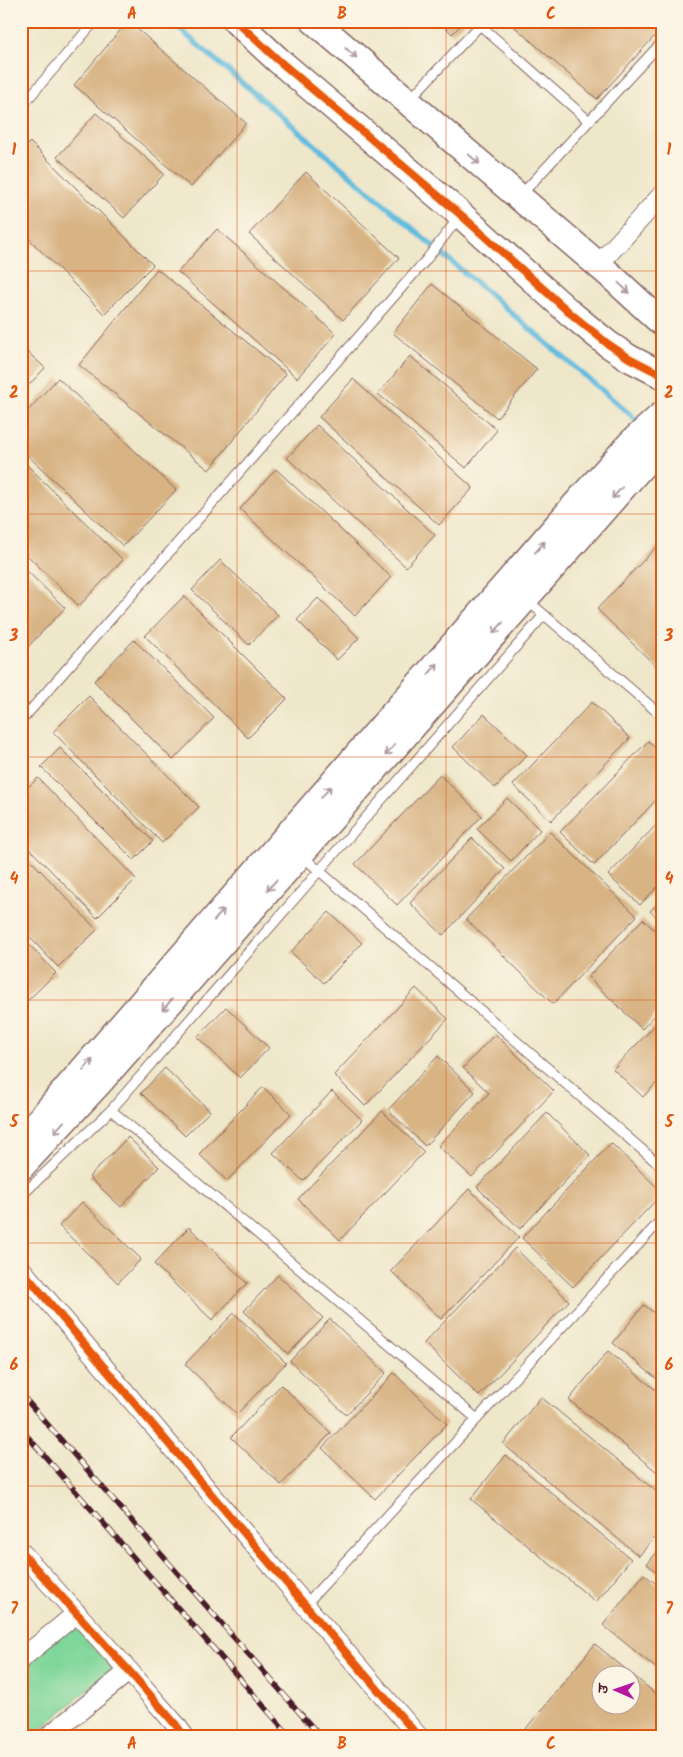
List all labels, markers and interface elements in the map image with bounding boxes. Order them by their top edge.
text: A [127,2,137,27]
text: B [337,2,347,27]
text: C [546,2,556,27]
one-way arrow [345,47,358,59]
text: 1 [12,138,17,163]
text: 1 [667,138,672,163]
one-way arrow [468,154,481,165]
one-way arrow [618,282,630,294]
text: 2 [9,381,19,406]
text: 2 [664,381,674,406]
one-way arrow [612,486,623,499]
one-way arrow [534,541,545,554]
one-way arrow [492,621,503,634]
text: 3 [9,624,19,649]
text: 3 [664,624,674,649]
one-way arrow [427,663,438,676]
one-way arrow [384,743,396,756]
one-way arrow [320,785,331,798]
text: 4 [10,867,19,892]
text: 4 [665,867,674,892]
one-way arrow [266,878,277,891]
one-way arrow [214,908,225,921]
one-way arrow [161,999,172,1012]
one-way arrow [82,1059,93,1072]
text: 5 [9,1110,20,1135]
text: 5 [664,1110,675,1135]
one-way arrow [53,1121,65,1133]
text: 6 [10,1353,19,1378]
text: 6 [665,1353,674,1378]
text: 7 [10,1597,18,1622]
text: 7 [665,1597,673,1622]
north arrow [590,1664,640,1714]
text: उ [593,1682,615,1694]
text: A [127,1732,137,1757]
text: B [337,1732,347,1757]
text: C [546,1732,556,1757]

